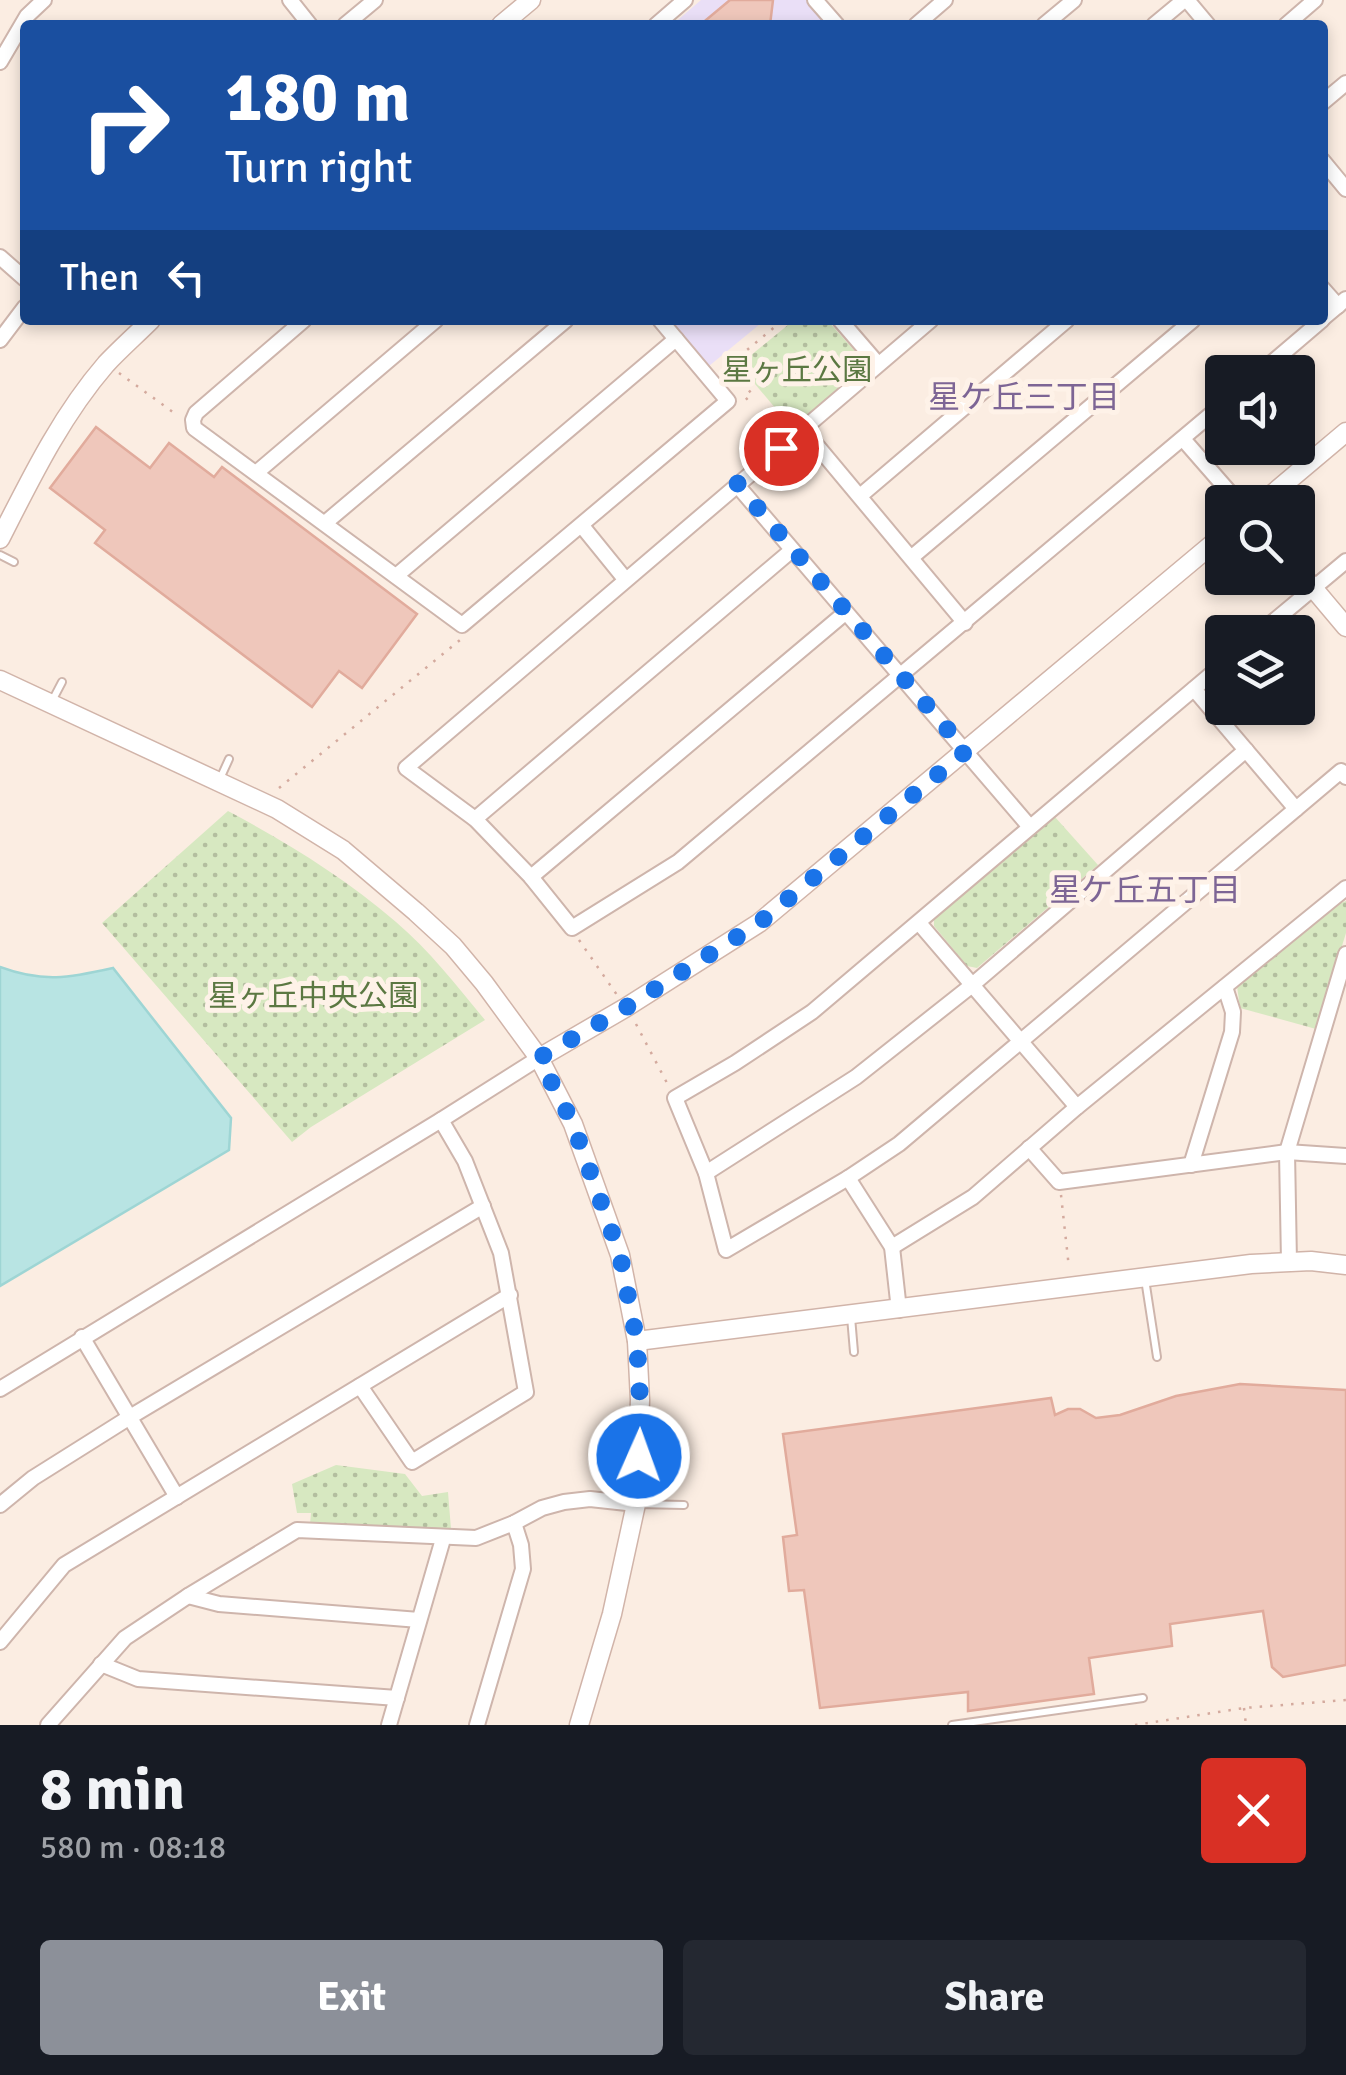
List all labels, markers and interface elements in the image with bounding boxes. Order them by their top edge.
text: 180 m [225,54,410,140]
icon: right [60,60,190,190]
text: Turn right [225,140,413,195]
icon: left [159,250,214,305]
text: Then [60,254,139,301]
park label: 星ヶ丘公園 [722,352,872,389]
map controls [1205,355,1315,725]
button: sound [1205,355,1315,465]
district label: 星ケ丘三丁目 [928,378,1120,417]
pin [739,406,824,491]
icon: arrive [754,421,809,476]
button: search [1205,485,1315,595]
button: layers [1205,615,1315,725]
district label: 星ケ丘五丁目 [1049,871,1241,910]
park label: 星ヶ丘中央公園 [208,978,418,1015]
position arrow [587,1404,691,1508]
text: 8 min [40,1753,185,1827]
button: close [1201,1758,1306,1863]
text: 580 m · 08:18 [40,1828,226,1867]
button: Exit [40,1940,663,2055]
button: Share [683,1940,1306,2055]

